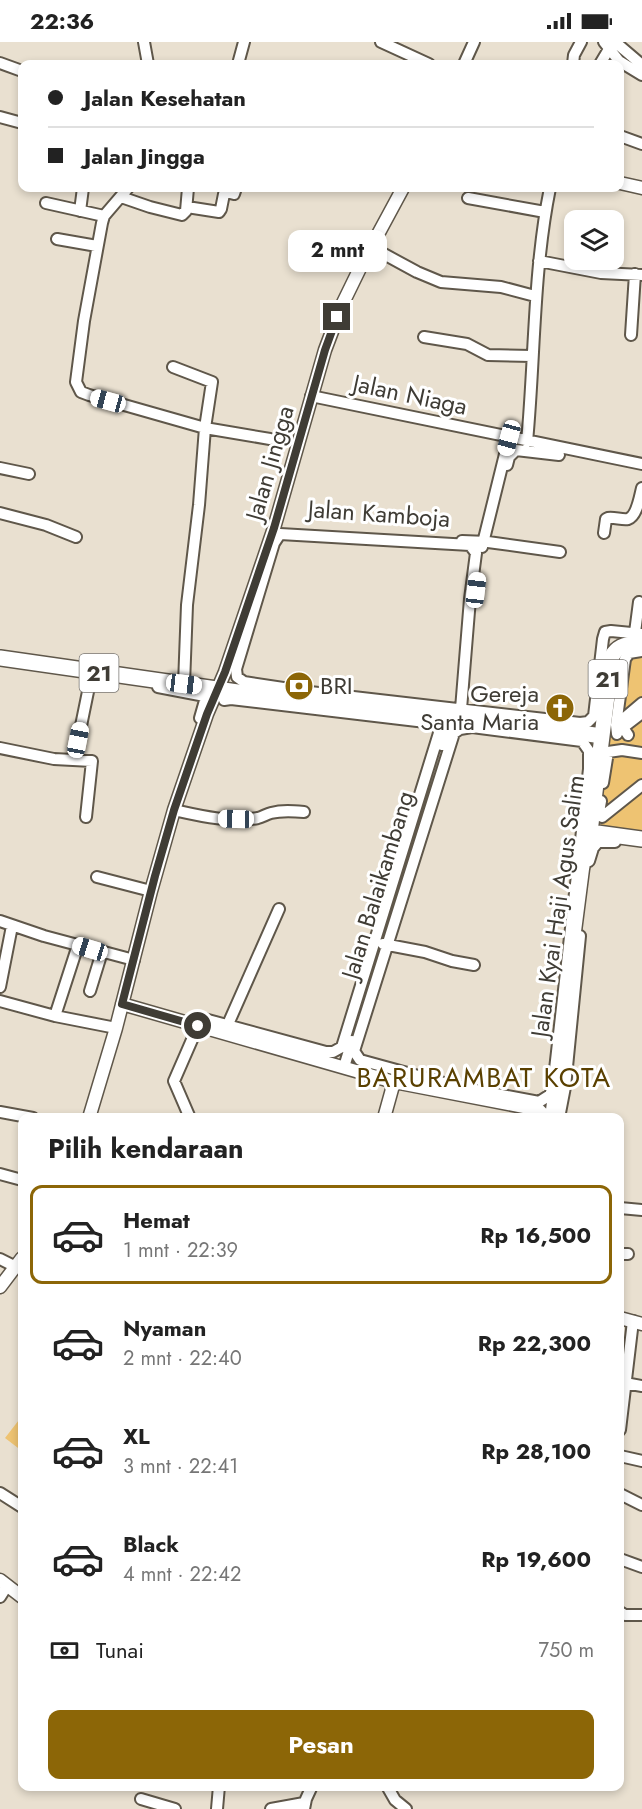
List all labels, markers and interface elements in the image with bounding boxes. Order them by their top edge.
text: 22:36 [30,5,94,37]
text: Jalan Kesehatan [84,82,246,114]
text: Jalan Jingga [84,140,205,172]
map controls [564,210,624,270]
button: layers [564,210,624,270]
callout: 2 mnt [288,230,386,272]
text: 2 mnt [311,236,364,265]
route end [323,303,350,330]
street label: Jalan Niaga [347,365,470,424]
car [88,388,128,414]
street label: Jalan Jingga [236,401,303,527]
car [496,418,522,458]
street label: Jalan Kamboja [304,491,451,536]
car [465,571,487,609]
road number: 21 [80,654,118,692]
road number: 21 [588,660,628,698]
place label: BRI [320,668,353,703]
bank icon: BRI [283,670,315,702]
car [165,673,203,695]
place label: Gereja Santa Maria [420,676,539,739]
church icon: Gereja Santa Maria [544,692,576,724]
car [66,721,90,759]
street label: Jalan Kyai Haji Agus Salim [521,773,593,1042]
street label: Jalan Balaikambang [331,787,423,986]
car [218,810,254,828]
car [70,935,110,963]
route start [184,1012,211,1039]
district label: BARURAMBAT KOTA [356,1058,612,1097]
text: Pilih kendaraan [48,1129,244,1168]
text: Hemat [123,1204,190,1236]
icon: car [51,1208,105,1262]
text: Rp 16,500 [480,1219,591,1251]
text: 1 mnt · 22:39 [123,1236,238,1265]
text: Nyaman [123,1312,206,1344]
icon: car [51,1316,105,1370]
text: Rp 22,300 [478,1327,591,1359]
text: 2 mnt · 22:40 [123,1344,242,1373]
text: XL [123,1420,150,1452]
icon: car [51,1424,105,1478]
text: Rp 28,100 [481,1435,591,1467]
text: 3 mnt · 22:41 [123,1452,238,1481]
text: Black [123,1528,179,1560]
icon: car [51,1532,105,1586]
text: Rp 19,600 [481,1543,591,1575]
text: 4 mnt · 22:42 [123,1560,241,1589]
icon: cash [48,1634,81,1667]
text: Tunai [96,1634,144,1666]
text: 750 m [539,1636,594,1665]
button: Pesan [48,1710,594,1779]

